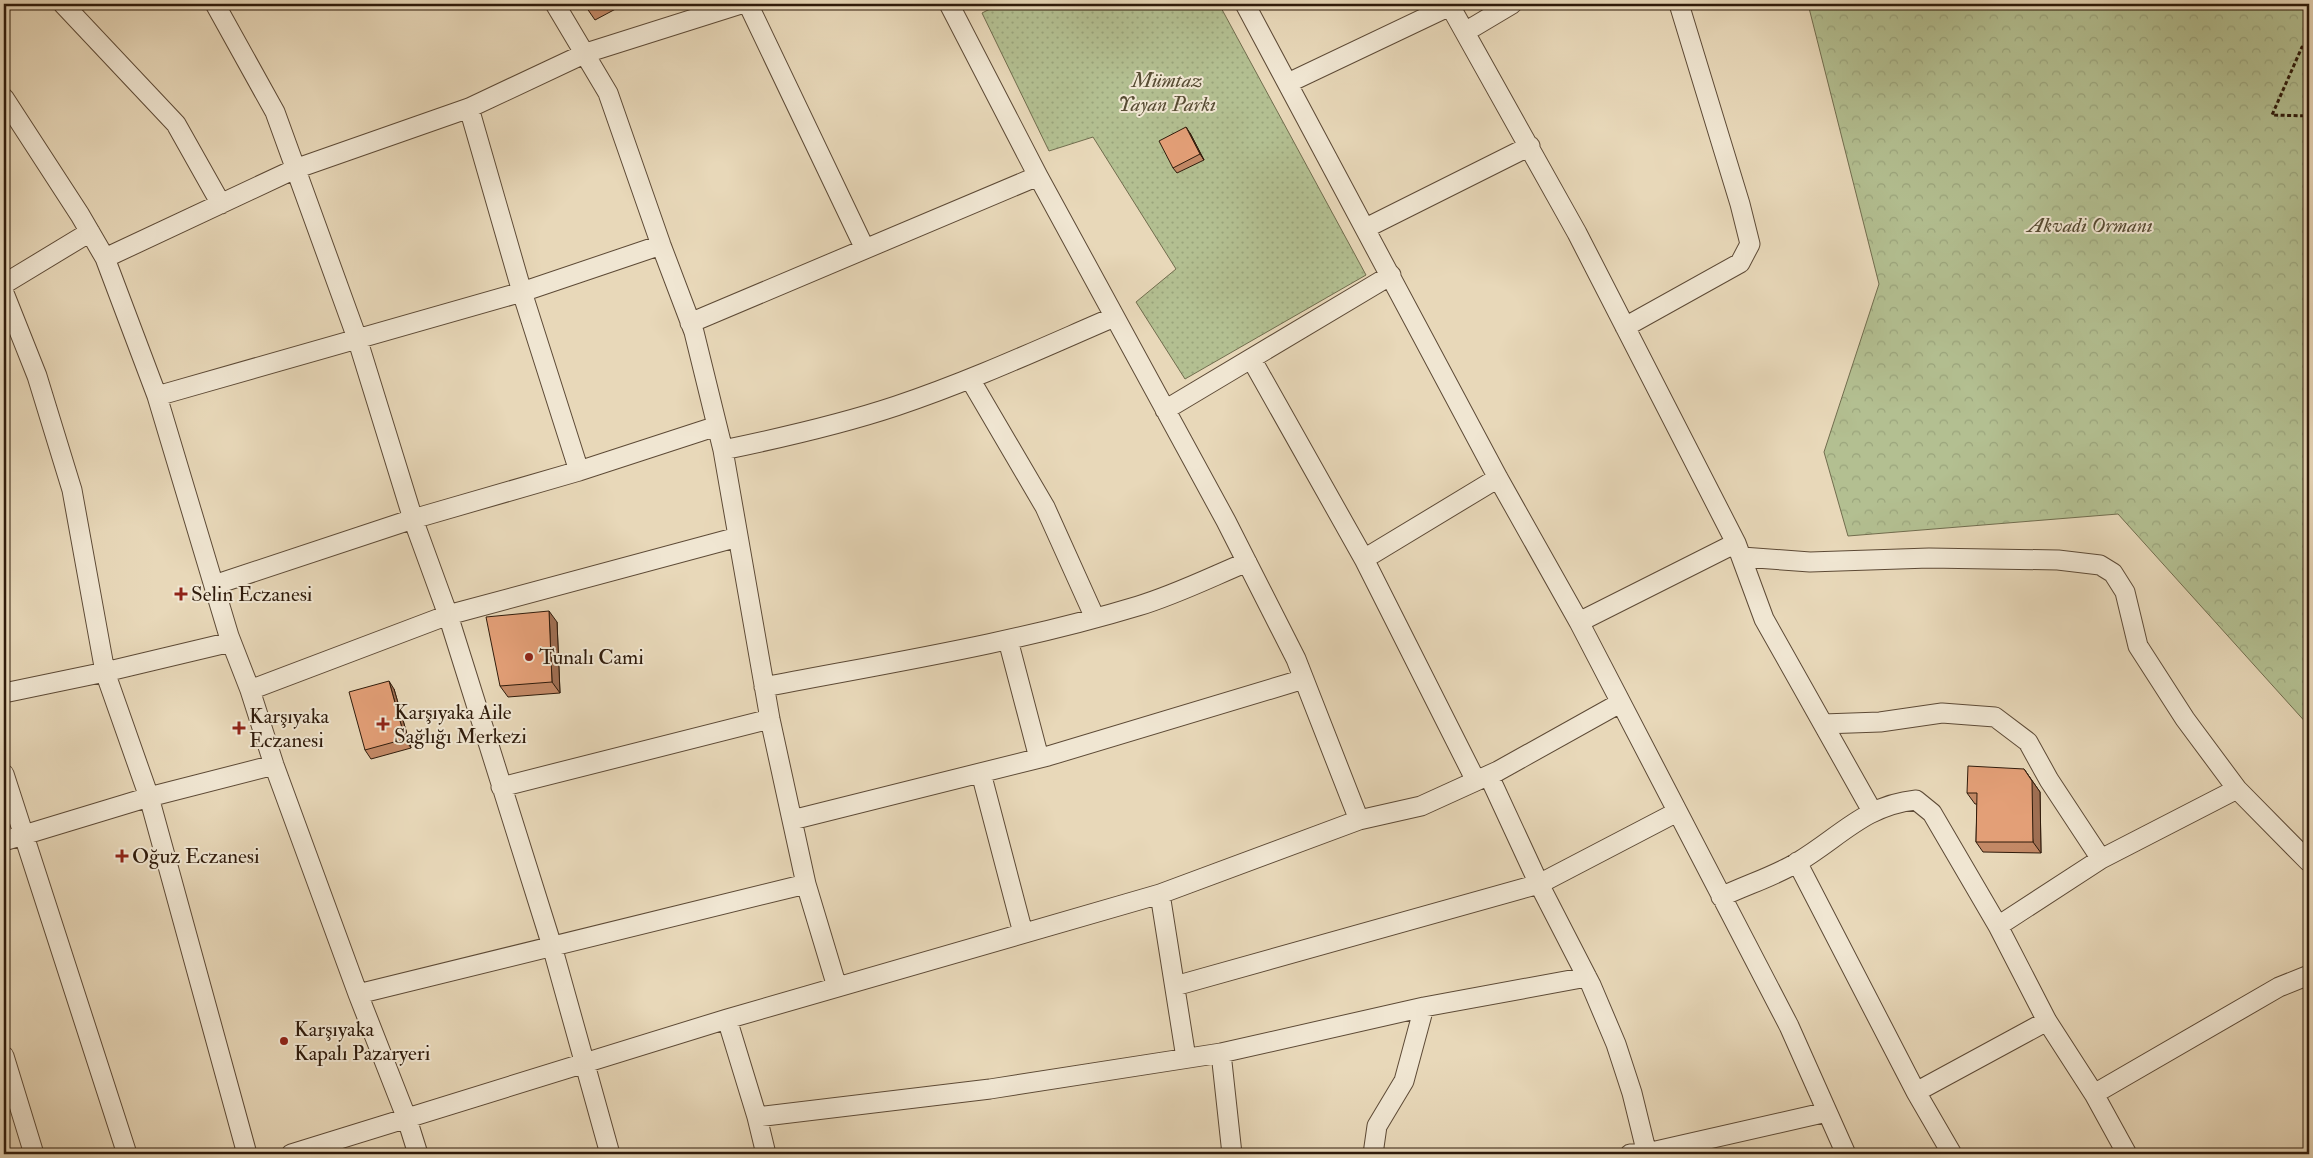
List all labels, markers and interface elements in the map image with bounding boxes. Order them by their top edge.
park label: Mümtaz Yayan Parkı [1118,67,1216,118]
park label: Akvadi Ormanı [2025,212,2153,239]
place label: Selin Eczanesi [191,581,313,608]
marker: Selin Eczanesi [175,588,187,600]
place label: Tunalı Cami [539,644,644,671]
marker: Tunalı Cami [523,651,535,663]
place label: Karşıyaka Aile Sağlığı Merkezi [394,699,527,750]
place label: Karşıyaka Eczanesi [249,703,330,754]
marker: Karşıyaka Aile Sağlığı Merkezi [376,717,390,731]
marker: Karşıyaka Eczanesi [233,722,245,734]
place label: Oğuz Eczanesi [132,843,260,870]
marker: Oğuz Eczanesi [116,850,128,862]
place label: Karşıyaka Kapalı Pazaryeri [294,1016,431,1067]
marker: Karşıyaka Kapalı Pazaryeri [278,1035,290,1047]

